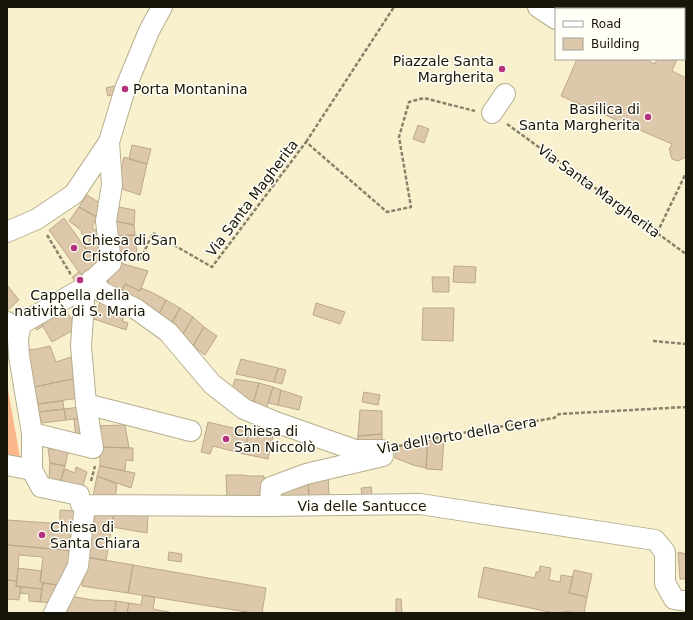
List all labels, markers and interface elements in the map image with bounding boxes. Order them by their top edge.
legend [555,8,685,60]
text: Road [591,17,621,31]
text: Building [591,37,640,51]
place label: Piazzale Santa Margherita [393,53,494,85]
marker: Piazzale Santa Margherita [497,64,507,74]
place label: Porta Montanina [133,81,248,97]
marker: Porta Montanina [120,84,130,94]
place label: Basilica di Santa Margherita [519,101,640,133]
marker: Basilica di Santa Margherita [643,112,653,122]
street label: Via Santa Magherita [203,137,301,259]
street label: Via Santa Margherita [535,141,663,241]
place label: Chiesa di San Cristoforo [82,232,177,264]
marker: Chiesa di San Cristoforo [69,243,79,253]
marker: Cappella della natività di S. Maria [75,275,85,285]
place label: Cappella della natività di S. Maria [14,287,146,319]
street label: Via dell'Orto della Cera [376,413,538,457]
place label: Chiesa di San Niccolò [234,423,316,455]
marker: Chiesa di San Niccolò [221,434,231,444]
street label: Via delle Santucce [297,498,427,514]
place label: Chiesa di Santa Chiara [50,519,140,551]
marker: Chiesa di Santa Chiara [37,530,47,540]

